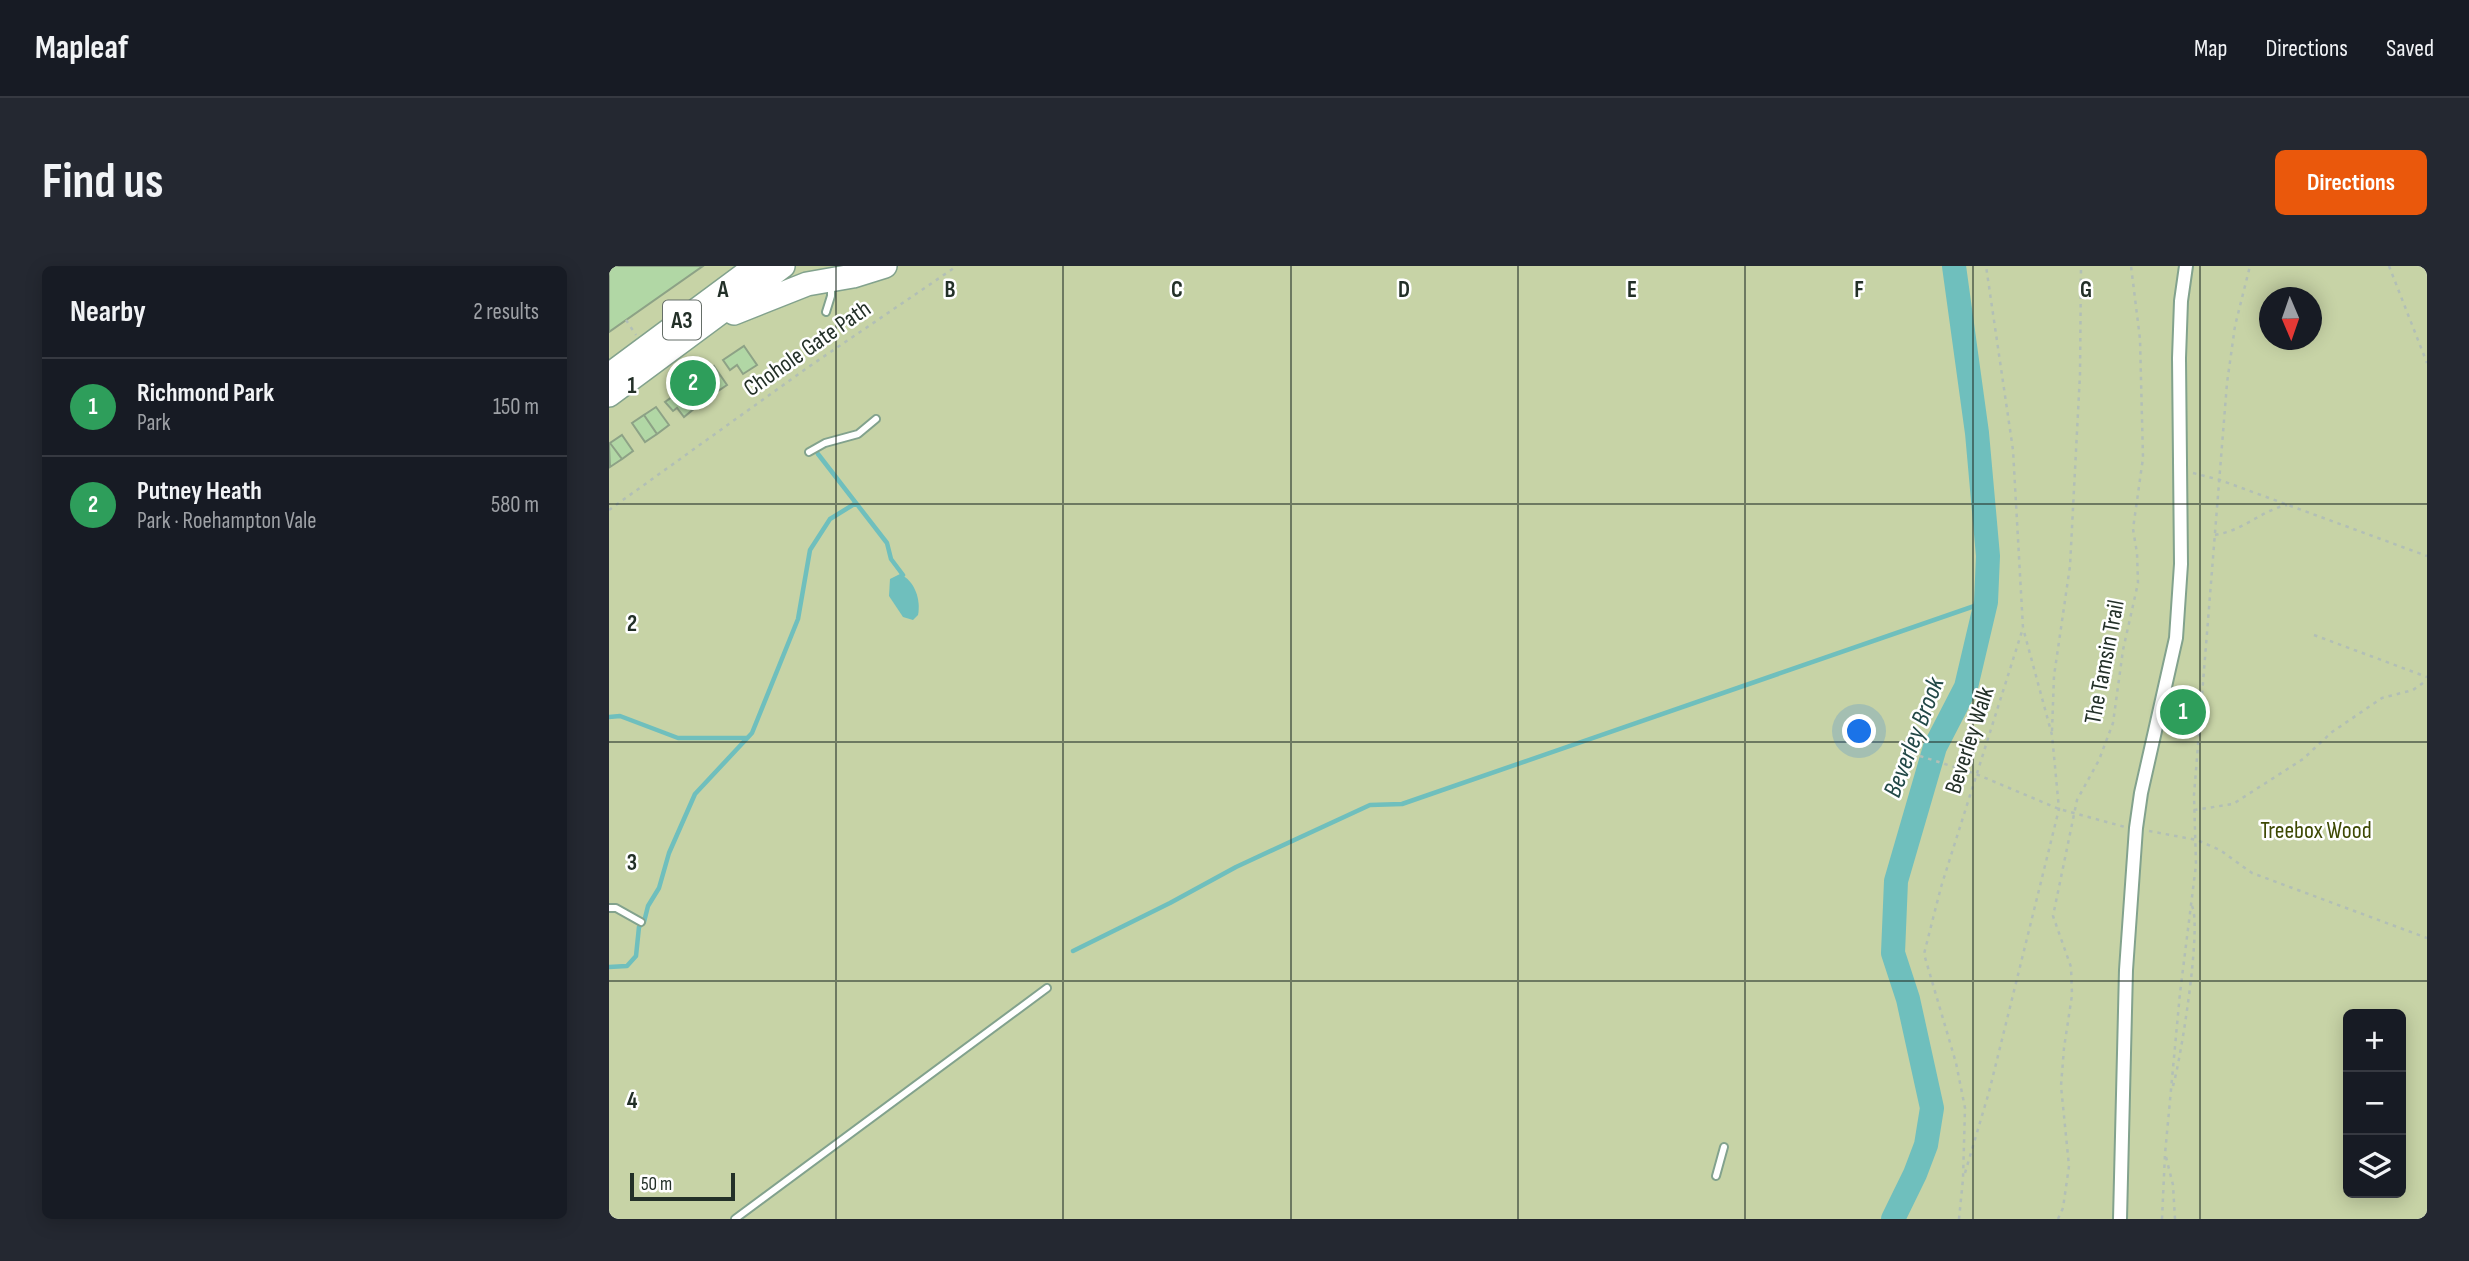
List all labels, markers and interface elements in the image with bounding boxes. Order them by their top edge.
text: Mapleaf [35,28,128,68]
text: Map [2194,34,2227,63]
text: Directions [2265,34,2348,63]
text: Saved [2386,34,2434,63]
button: Directions [2275,150,2427,215]
text: Find us [42,153,164,212]
text: A [717,276,730,304]
text: B [945,276,956,304]
text: C [1171,276,1183,304]
text: D [1398,276,1410,304]
text: E [1627,276,1637,304]
text: F [1854,276,1864,304]
text: G [2080,276,2092,304]
north arrow [2259,287,2322,350]
text: Nearby [70,294,146,330]
street label: Chohole Gate Path [738,294,876,403]
text: 2 results [473,298,539,326]
road number: A3 [663,300,701,340]
pin: 2 [670,357,716,409]
text: 1 [627,372,637,400]
text: Richmond Park [137,378,274,409]
text: 1 [88,393,98,421]
text: 150 m [493,393,539,421]
text: Park [137,409,171,437]
text: Putney Heath [137,476,262,507]
text: 2 [88,491,98,519]
text: 580 m [491,491,539,519]
text: Park · Roehampton Vale [137,507,317,535]
street label: The Tamsin Trail [2078,598,2131,727]
text: 2 [627,610,637,638]
water label: Beverley Brook [1877,672,1952,802]
street label: Beverley Walk [1939,683,2000,797]
pin: 1 [2160,686,2206,738]
your location [1842,714,1876,748]
park label: Treebox Wood [2260,816,2372,845]
text: 3 [627,849,637,877]
map controls [2343,1009,2406,1198]
button: + [2343,1009,2406,1072]
button: − [2343,1072,2406,1135]
text: 4 [627,1087,638,1115]
button: layers [2343,1135,2406,1198]
scale bar [630,1170,735,1202]
text: 50 m [641,1173,672,1196]

